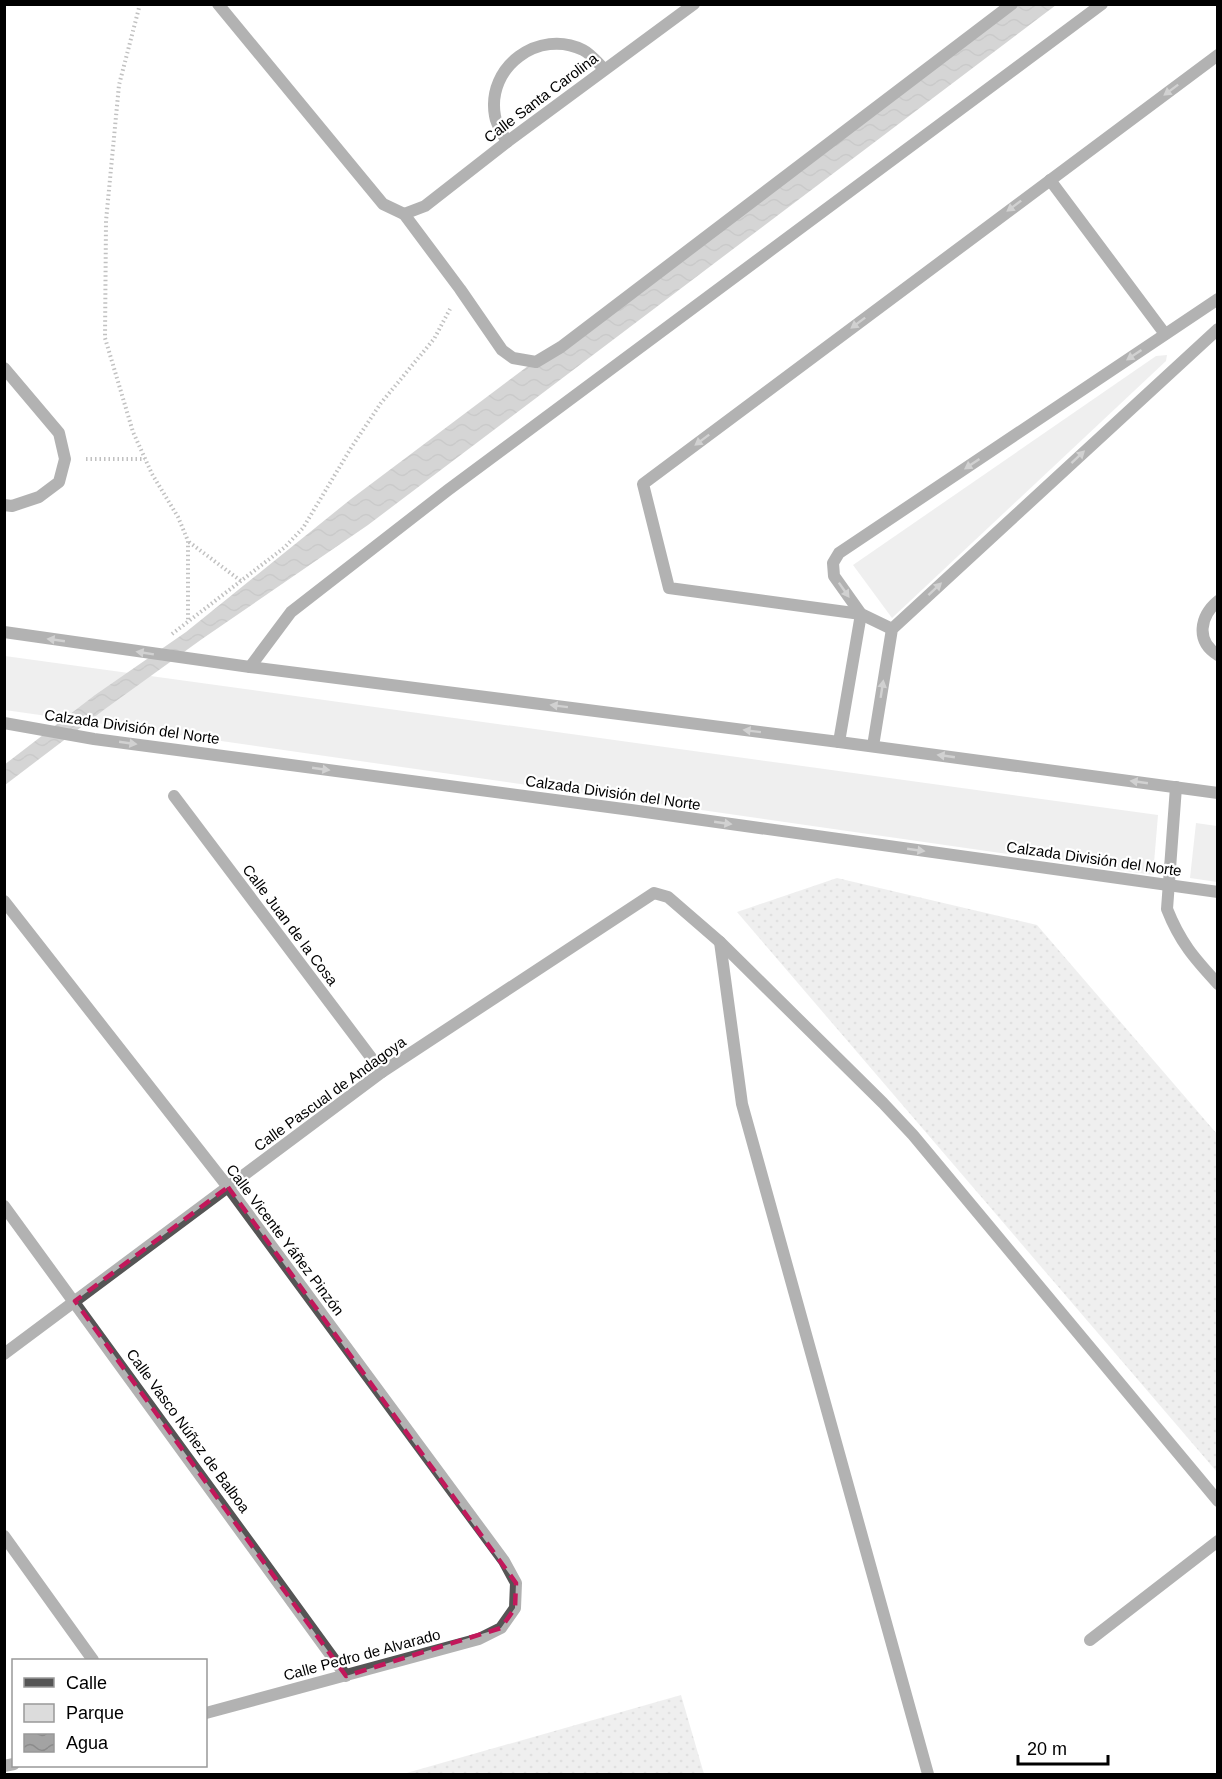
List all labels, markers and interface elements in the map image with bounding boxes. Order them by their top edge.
street label: Calle Santa Carolina [481,49,601,146]
one-way arrow [1163,83,1178,95]
one-way arrow [1007,200,1022,212]
one-way arrow [851,317,867,329]
one-way arrow [1126,349,1142,360]
one-way arrow [694,433,710,446]
one-way arrow [1070,451,1085,464]
one-way arrow [964,458,980,469]
one-way arrow [837,582,849,597]
one-way arrow [927,583,942,596]
one-way arrow [46,635,65,644]
one-way arrow [135,648,154,657]
one-way arrow [878,679,887,698]
one-way arrow [549,702,568,711]
street label: Calzada División del Norte [43,706,221,747]
one-way arrow [743,726,762,736]
one-way arrow [118,739,137,748]
one-way arrow [936,752,955,761]
one-way arrow [312,764,331,773]
street label: Calzada División del Norte [524,772,702,813]
one-way arrow [1129,778,1148,787]
one-way arrow [713,818,732,827]
street label: Calzada División del Norte [1005,838,1183,879]
one-way arrow [906,845,925,854]
street label: Calle Juan de la Cosa [239,861,342,989]
street label: Calle Pascual de Andagoya [250,1032,409,1154]
street label: Calle Vicente Yáñez Pinzón [223,1161,348,1319]
street label: Calle Vasco Núñez de Balboa [123,1346,254,1516]
street label: Calle Pedro de Alvarado [282,1625,442,1684]
legend [12,1659,207,1767]
text: Calle [66,1673,107,1693]
text: Parque [66,1703,124,1723]
scale bar [1018,1728,1108,1766]
text: Agua [66,1733,109,1753]
text: 20 m [1027,1739,1067,1759]

